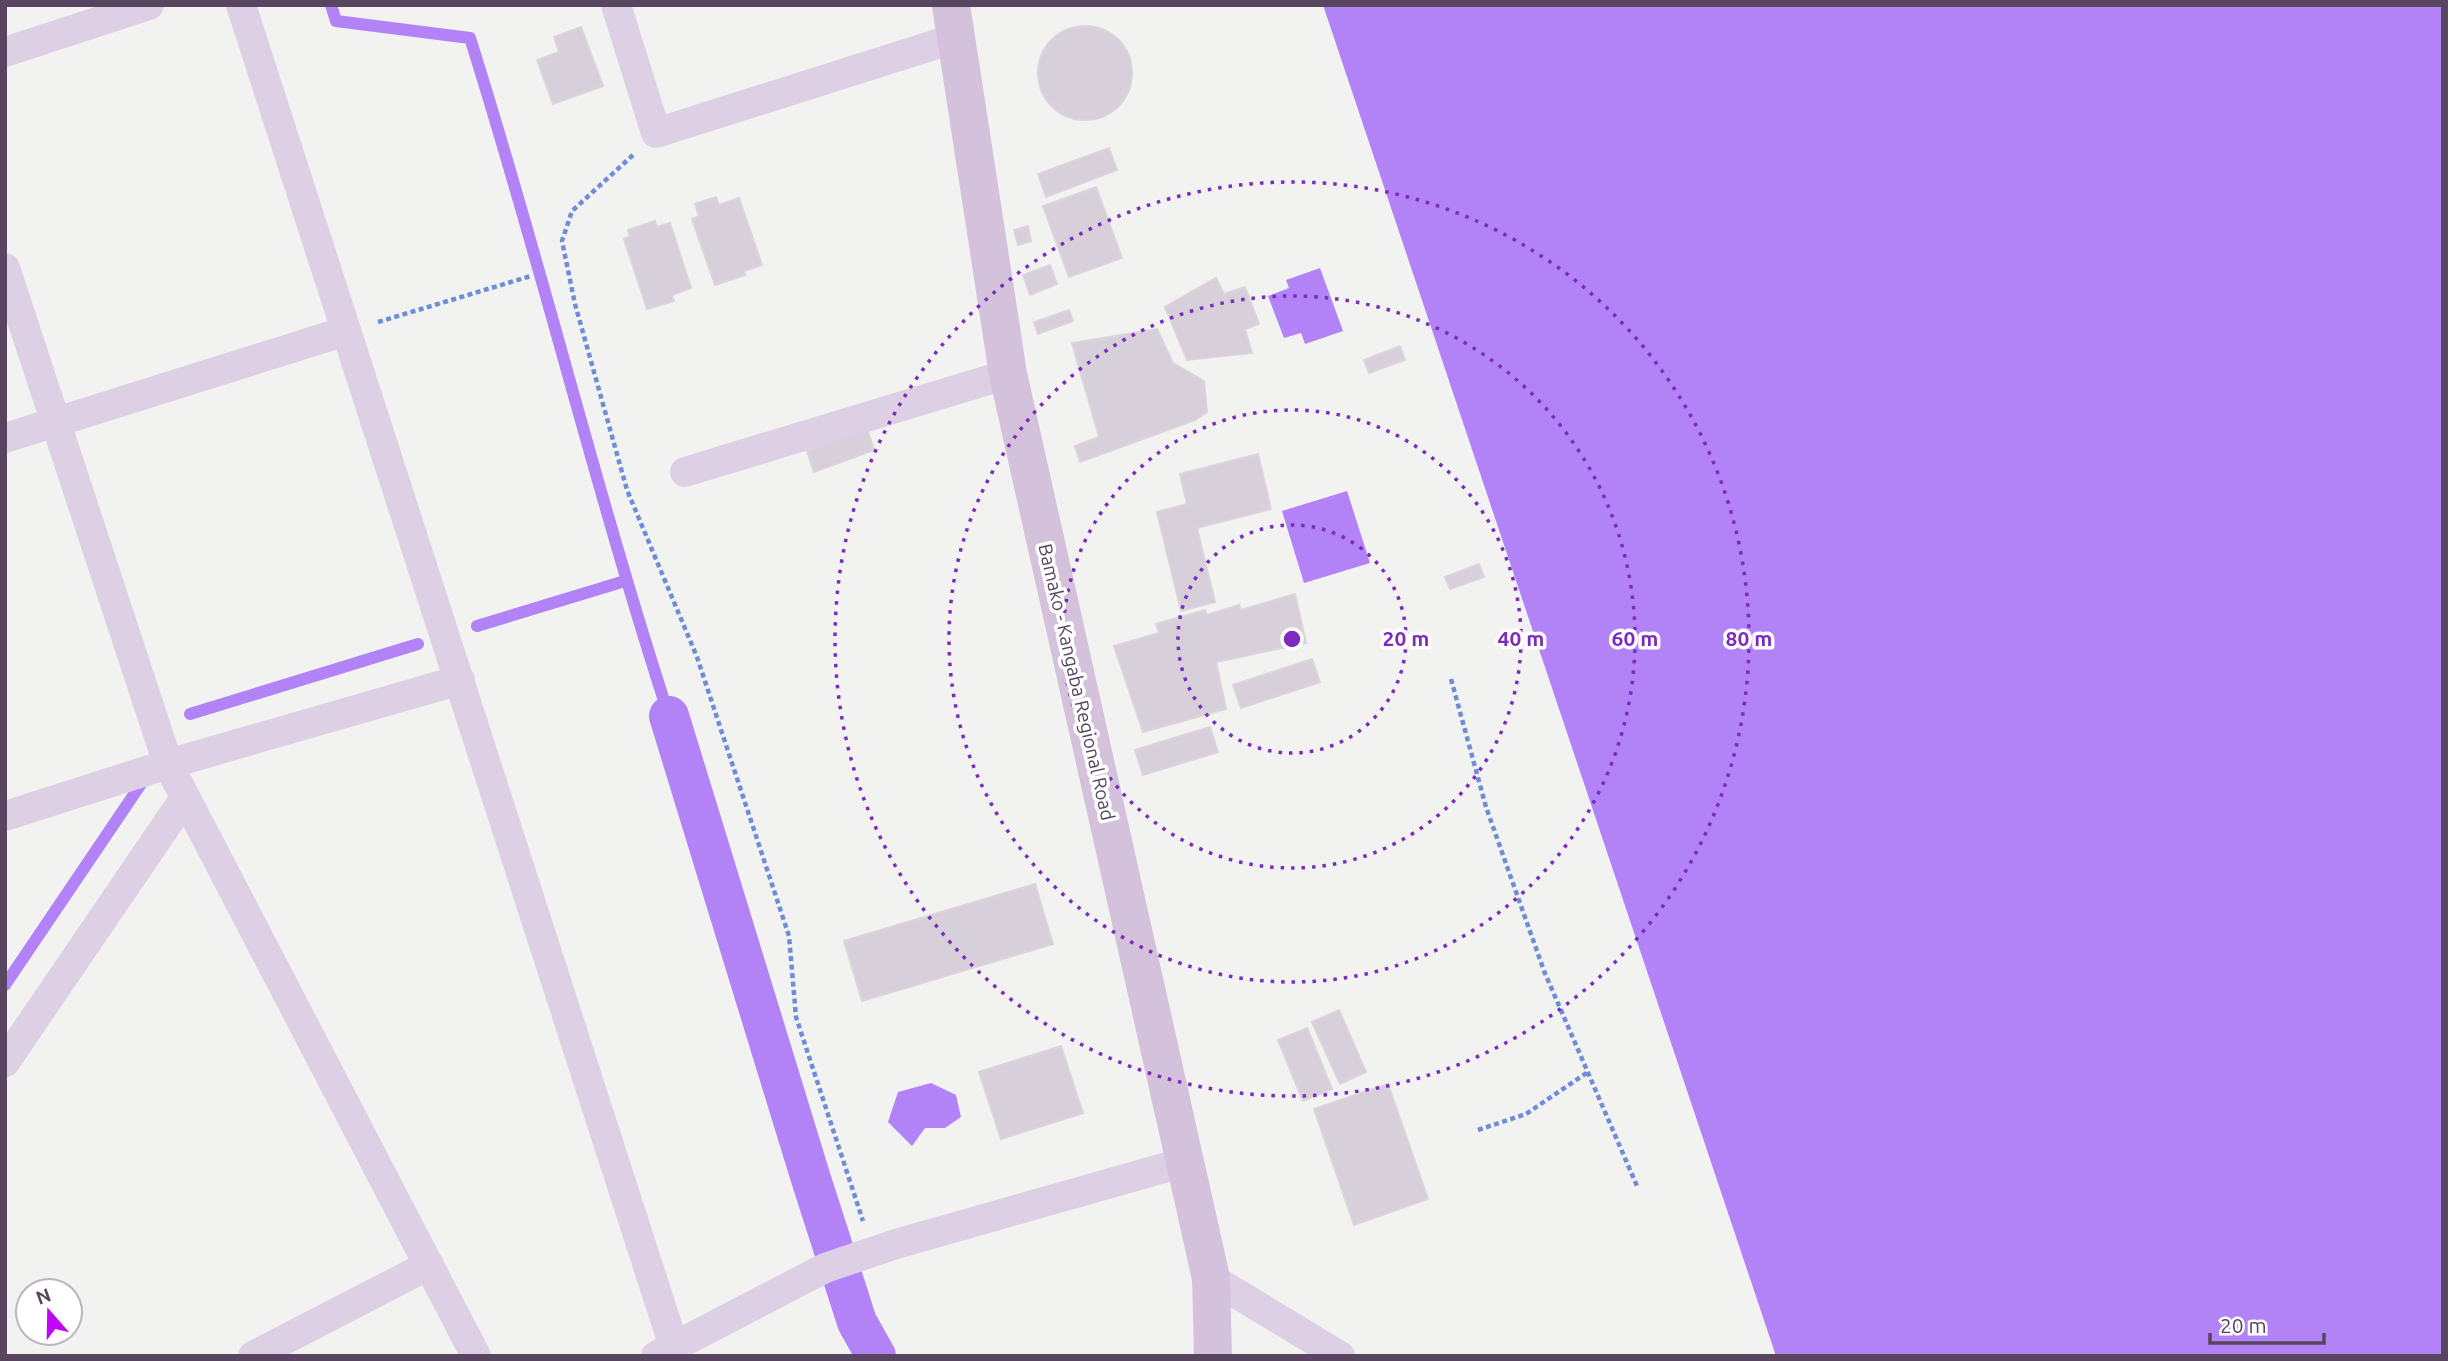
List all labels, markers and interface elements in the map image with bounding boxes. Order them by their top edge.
street label: Bamako - Kangaba Regional Road [1034,542,1120,822]
text: 20 m [1383,626,1429,650]
text: 40 m [1498,626,1544,650]
text: 60 m [1612,626,1658,650]
text: 80 m [1726,626,1772,650]
centre of rings [1280,627,1304,651]
north arrow [14,1277,84,1347]
text: N [33,1283,54,1309]
scale bar [2210,1302,2324,1346]
text: 20 m [2220,1313,2267,1337]

